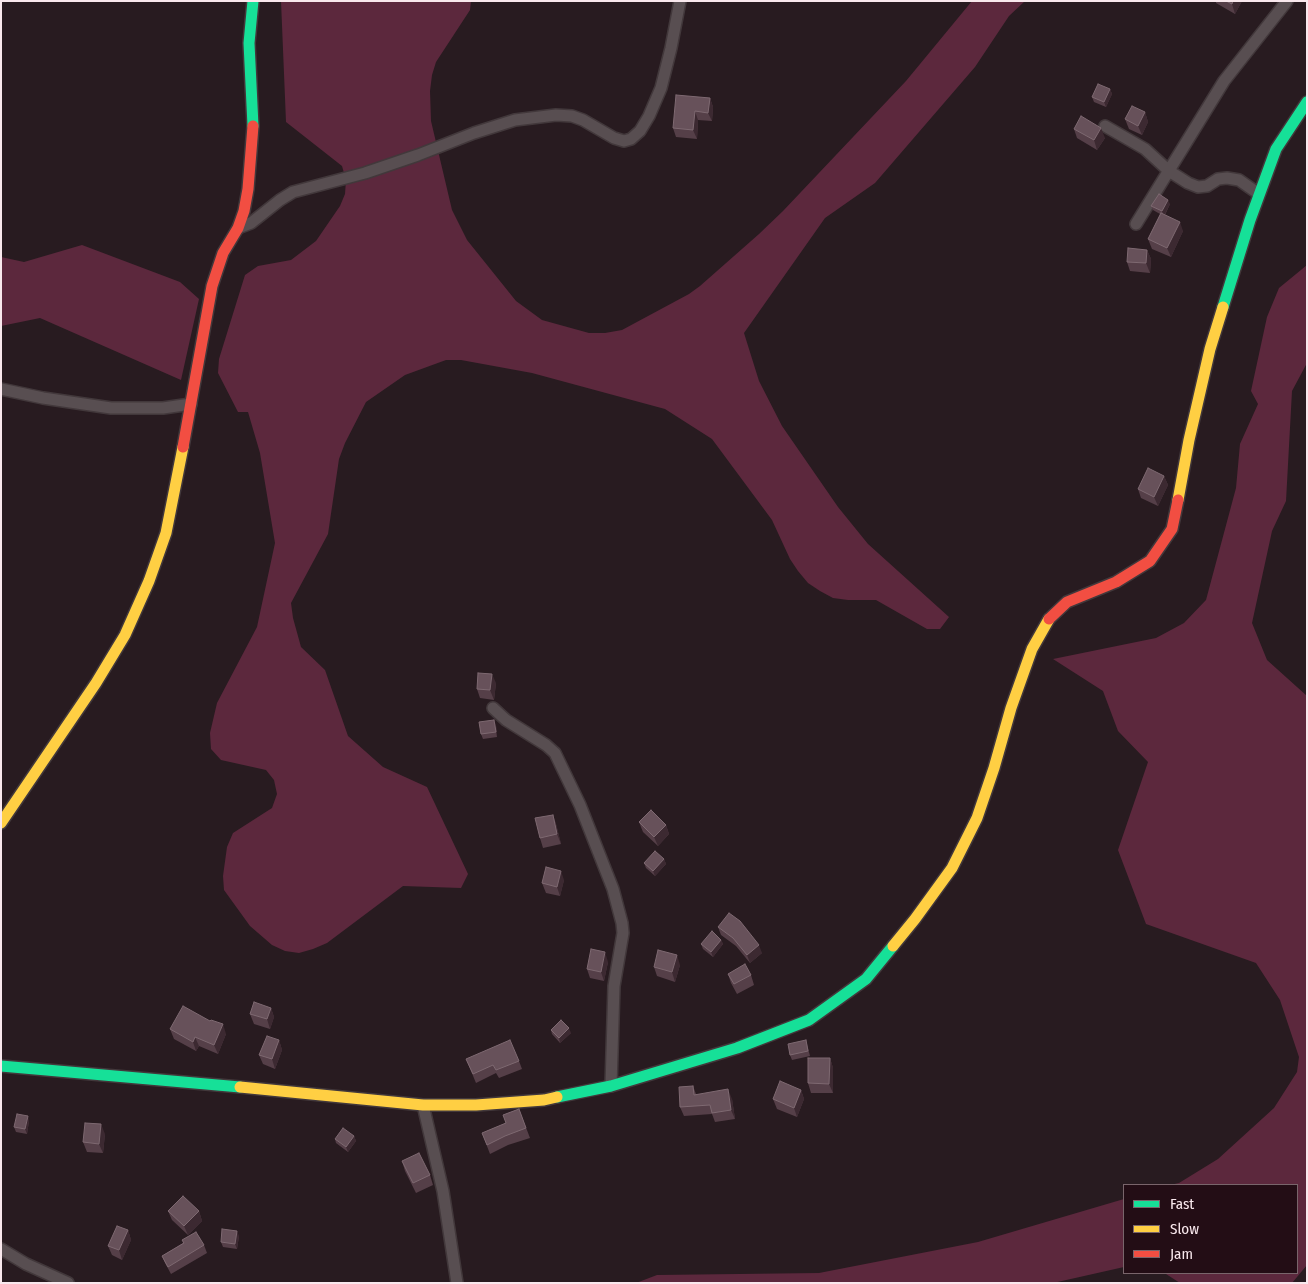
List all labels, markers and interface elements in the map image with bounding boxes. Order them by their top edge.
legend [1123,1184,1298,1274]
text: Fast [1170,1195,1194,1213]
text: Slow [1170,1220,1199,1238]
text: Jam [1170,1245,1193,1263]

